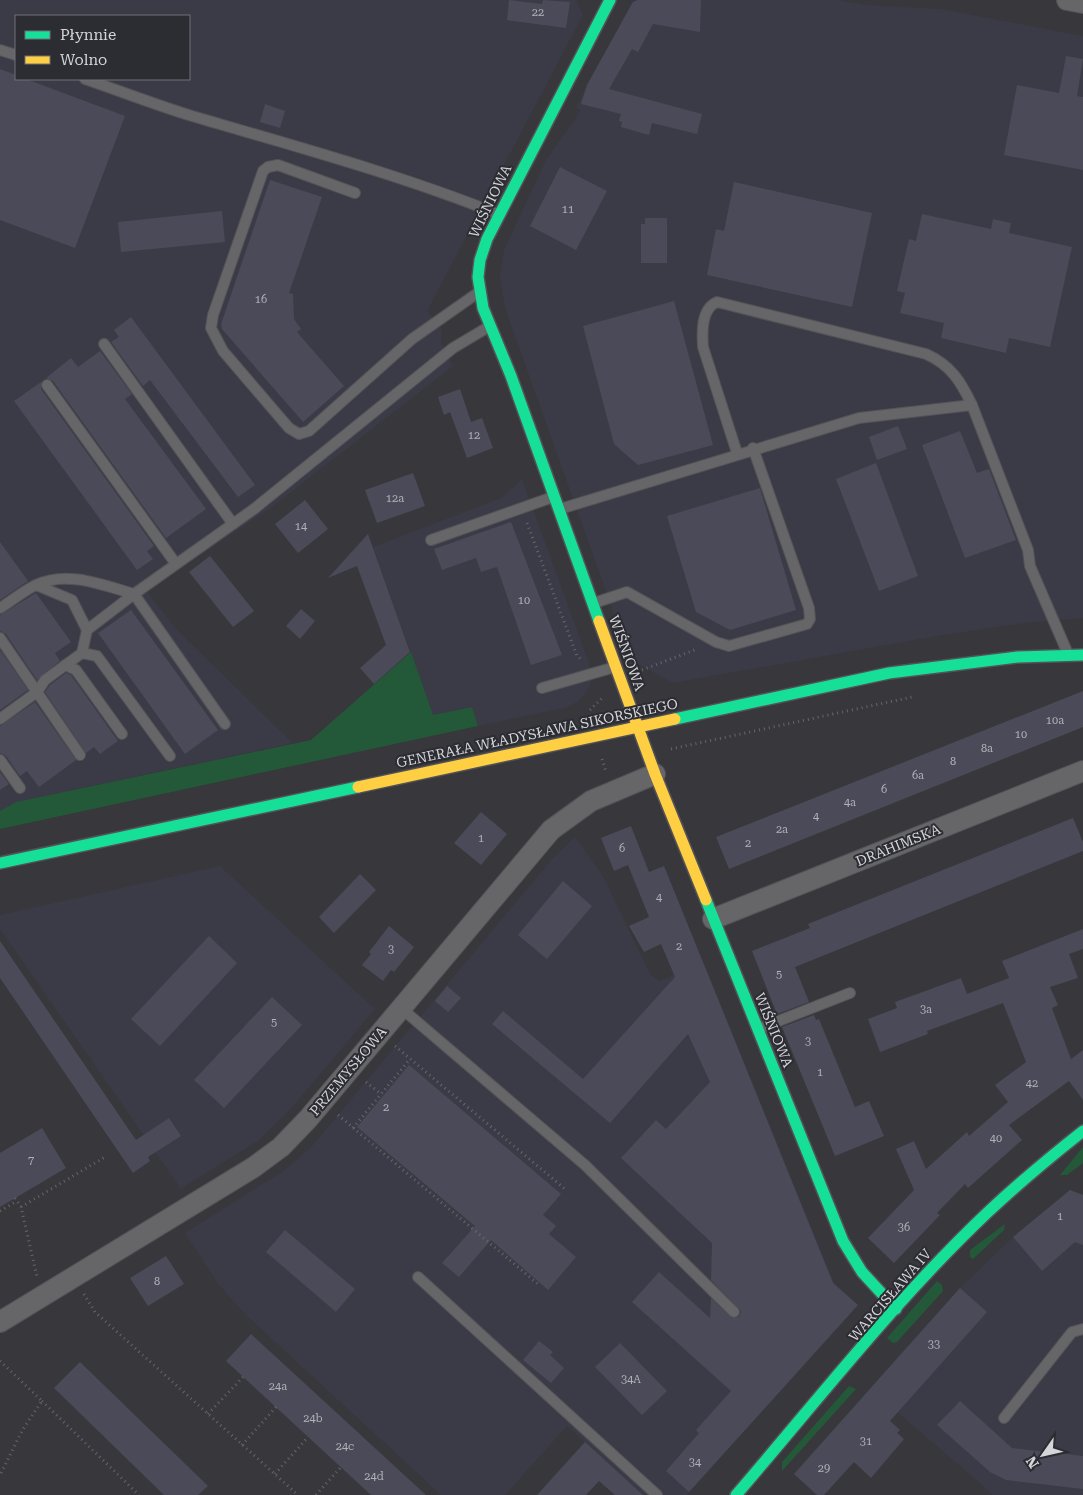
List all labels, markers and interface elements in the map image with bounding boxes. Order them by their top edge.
house number: 22 [532,6,544,19]
legend [15,15,190,80]
text: Płynnie [60,26,116,44]
text: Wolno [60,51,107,69]
street label: WIŚNIOWA [465,162,515,240]
house number: 11 [562,203,574,216]
house number: 16 [255,293,267,306]
house number: 12 [468,429,480,442]
house number: 12a [386,492,404,505]
house number: 14 [295,520,308,533]
house number: 10 [518,594,530,607]
street label: WIŚNIOWA [606,613,648,693]
street label: GENERAŁA WŁADYSŁAWA SIKORSKIEGO [395,695,679,771]
house number: 10a [1046,714,1064,727]
house number: 10 [1015,728,1027,741]
house number: 8a [981,742,993,755]
house number: 8 [950,755,956,768]
house number: 6a [912,769,924,782]
house number: 6 [881,783,887,796]
house number: 4a [844,796,856,809]
house number: 4 [813,810,820,823]
street label: DRAHIMSKA [853,821,943,869]
house number: 2a [776,823,788,836]
house number: 1 [478,832,484,845]
house number: 2 [745,837,751,850]
house number: 6 [619,842,625,855]
house number: 4 [656,891,663,904]
house number: 2 [676,940,682,953]
house number: 3 [388,943,394,956]
house number: 5 [776,968,782,981]
street label: WIŚNIOWA [752,990,796,1070]
house number: 3a [920,1003,932,1016]
house number: 5 [271,1016,277,1029]
street label: PRZEMYSŁOWA [306,1023,390,1119]
house number: 3 [805,1035,811,1048]
house number: 1 [817,1066,823,1079]
house number: 42 [1026,1077,1038,1090]
house number: 2 [383,1101,389,1114]
house number: 40 [990,1132,1002,1145]
house number: 7 [28,1154,34,1167]
house number: 1 [1057,1210,1063,1223]
house number: 36 [898,1221,910,1234]
street label: WARCISŁAWA IV [846,1245,935,1344]
house number: 8 [154,1275,160,1288]
house number: 33 [928,1338,940,1351]
house number: 34A [621,1373,641,1386]
house number: 24a [269,1380,287,1393]
house number: 24b [303,1412,323,1425]
north arrow [1018,1430,1068,1480]
house number: 31 [860,1435,872,1448]
house number: 24c [336,1440,354,1453]
text: N [1022,1453,1042,1471]
house number: 34 [689,1456,702,1469]
house number: 29 [818,1462,830,1475]
house number: 24d [364,1470,384,1483]

